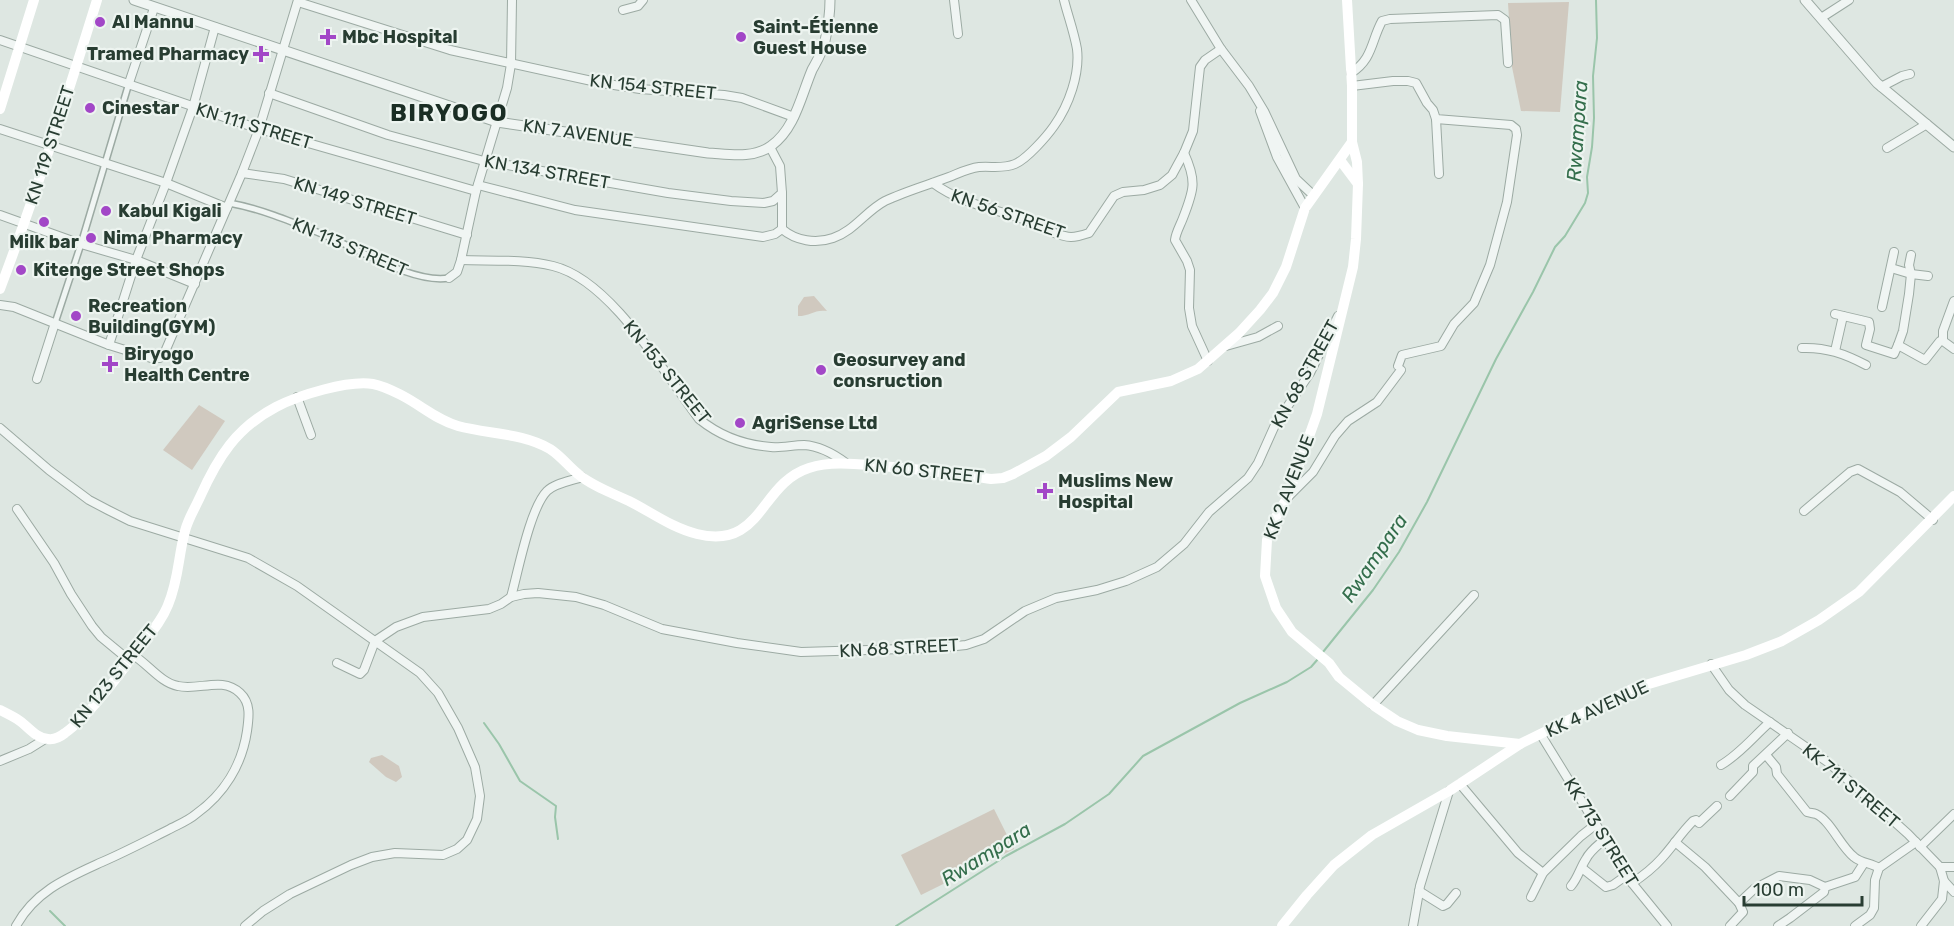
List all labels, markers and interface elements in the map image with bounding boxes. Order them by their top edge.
place label: Al Mannu [112,11,194,33]
marker: Al Mannu [93,15,107,29]
place label: Saint-Étienne Guest House [753,16,879,59]
place label: Mbc Hospital [342,26,458,48]
marker: Mbc Hospital [319,28,337,46]
marker: Saint-Étienne Guest House [734,30,748,44]
place label: Tramed Pharmacy [87,43,249,65]
marker: Tramed Pharmacy [254,47,268,61]
street label: KN 154 STREET [589,69,717,105]
water label: Rwampara [1561,79,1593,183]
street label: KN 119 STREET [20,83,80,207]
place label: Cinestar [102,97,179,119]
street label: KN 111 STREET [193,98,315,154]
district label: BIRYOGO [390,99,508,127]
marker: Cinestar [83,101,97,115]
street label: KN 7 AVENUE [522,114,634,152]
street label: KN 134 STREET [482,150,612,194]
street label: KN 149 STREET [291,172,419,230]
street label: KN 56 STREET [948,184,1068,244]
place label: Kabul Kigali [118,200,222,222]
marker: Kabul Kigali [99,204,113,218]
street label: KN 113 STREET [289,213,411,281]
marker: Milk bar [37,215,51,229]
place label: Nima Pharmacy [103,227,243,249]
place label: Milk bar [9,231,79,253]
marker: Nima Pharmacy [84,231,98,245]
place label: Kitenge Street Shops [33,259,225,281]
marker: Kitenge Street Shops [14,263,28,277]
place label: Recreation Building(GYM) [88,295,216,338]
marker: Recreation Building(GYM) [69,309,83,323]
street label: KN 153 STREET [619,316,715,428]
street label: KN 68 STREET [1266,316,1344,432]
place label: Biryogo Health Centre [124,343,250,386]
place label: Geosurvey and consruction [833,349,966,392]
marker: Biryogo Health Centre [101,355,119,373]
marker: Geosurvey and consruction [814,363,828,377]
place label: AgriSense Ltd [752,412,878,434]
marker: AgriSense Ltd [733,416,747,430]
street label: KK 2 AVENUE [1259,432,1319,542]
street label: KN 60 STREET [863,454,985,488]
place label: Muslims New Hospital [1058,470,1173,513]
marker: Muslims New Hospital [1036,482,1054,500]
water label: Rwampara [1336,509,1413,607]
street label: KN 123 STREET [66,620,162,732]
street label: KN 68 STREET [839,634,959,662]
street label: KK 4 AVENUE [1542,676,1652,742]
street label: KK 711 STREET [1798,739,1904,833]
street label: KK 713 STREET [1559,774,1643,890]
water label: Rwampara [937,817,1036,891]
scale bar [1744,869,1862,907]
text: 100 m [1753,879,1804,901]

